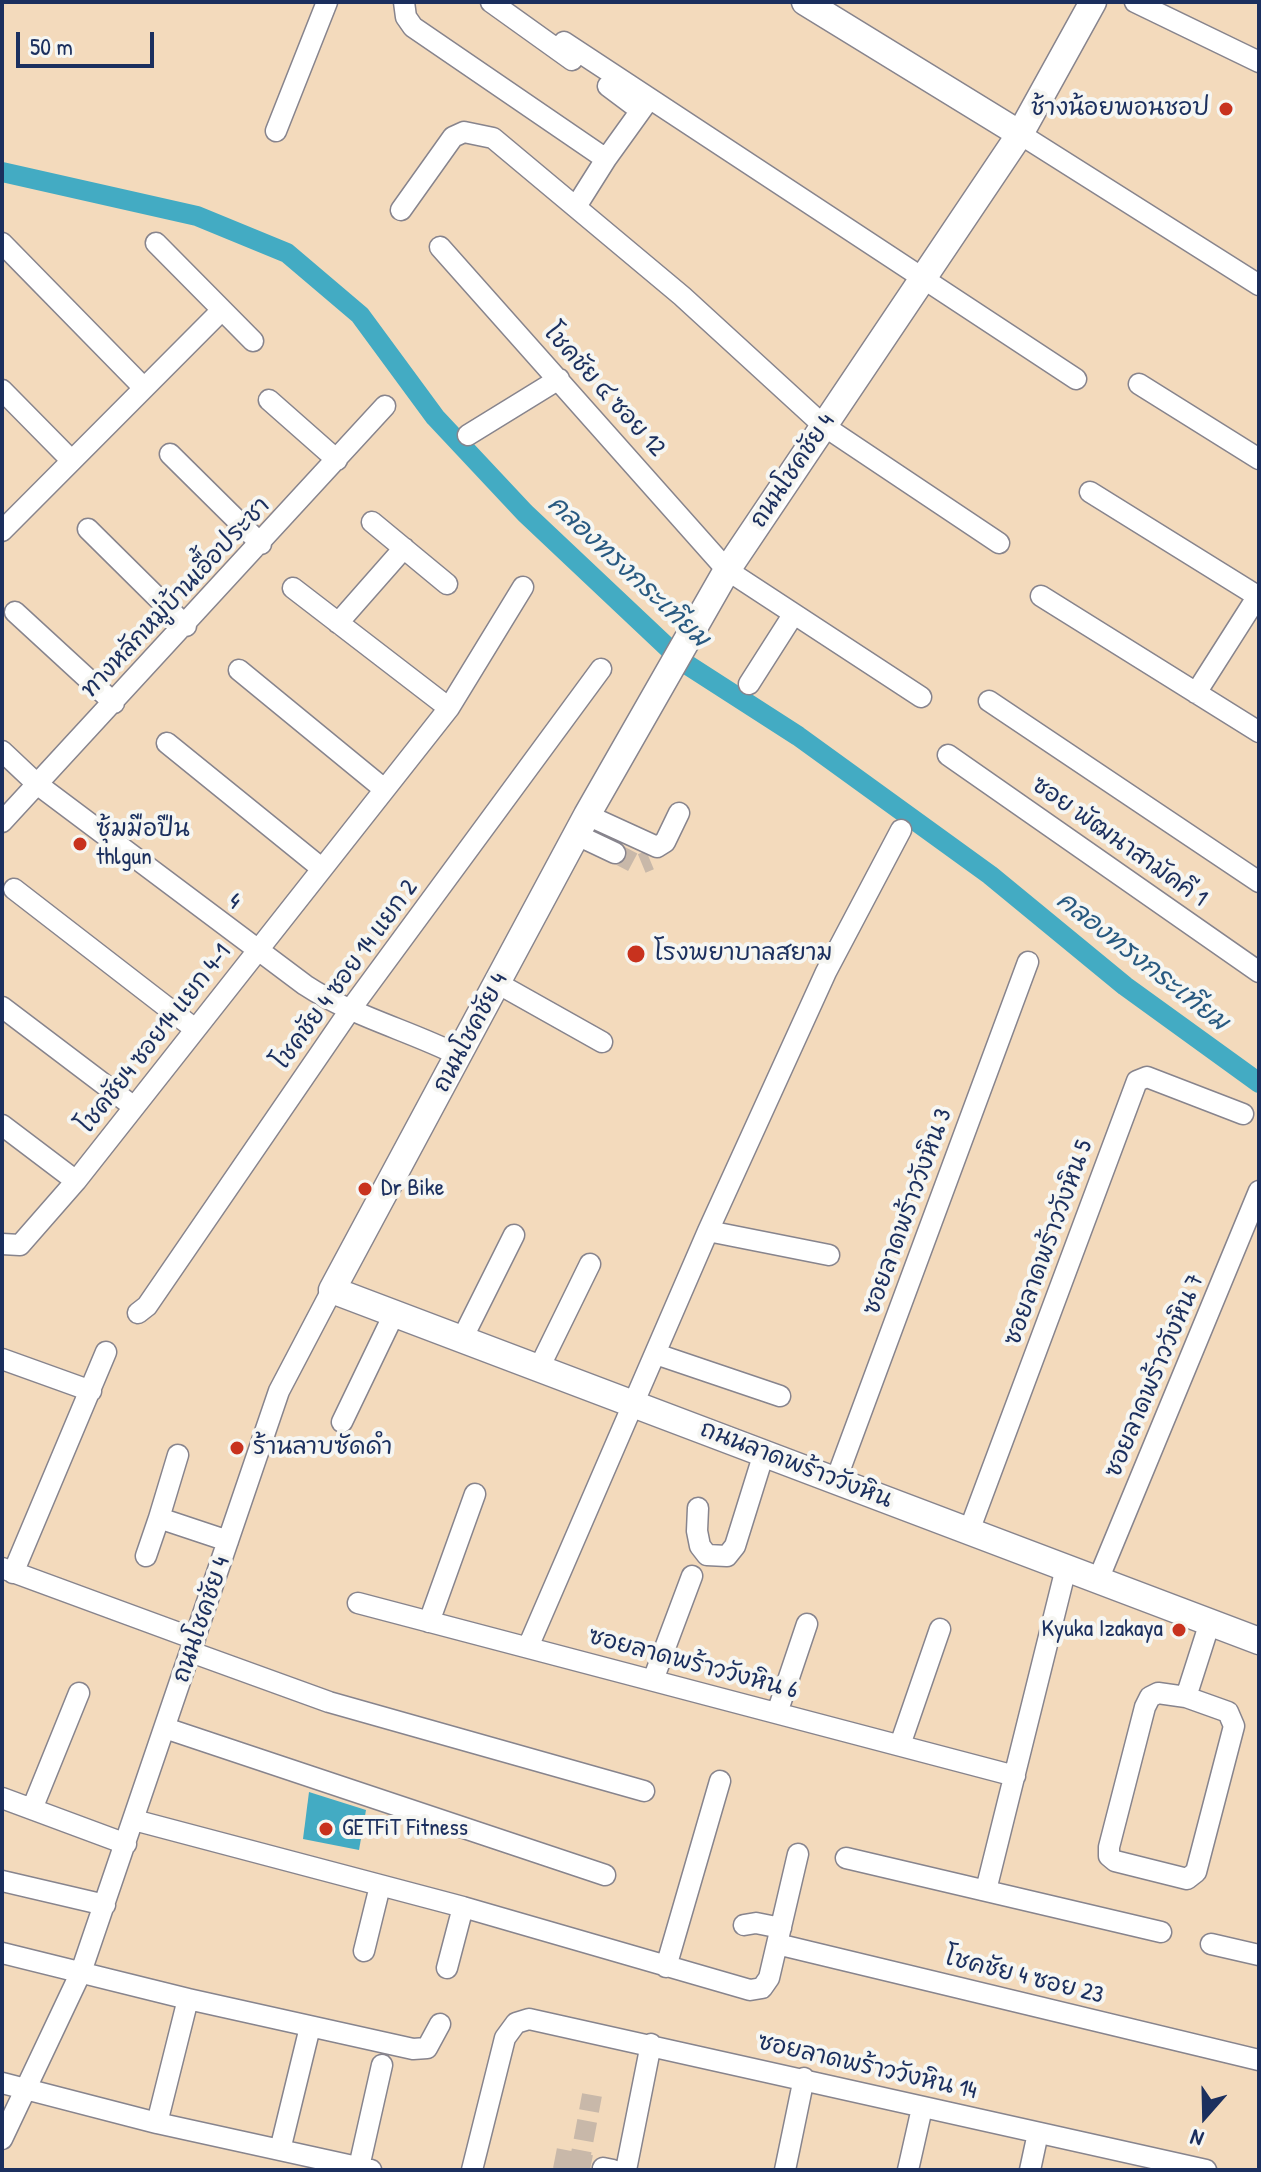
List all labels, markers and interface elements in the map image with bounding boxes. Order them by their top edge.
scale bar [20,16,158,66]
text: 50 m [30,30,73,62]
place label: ช้างน้อยพอนชอป [1031,95,1210,123]
marker: ช้างน้อยพอนชอป [1217,100,1235,118]
street label: โชคชัย ๔ ซอย 12 [537,319,671,463]
street label: ถนนโชคชัย 4 [744,409,842,533]
water label: คลองทรงกระเทียม [541,489,715,655]
street label: ทางหลักหมู่บ้านเอื้อประชา [76,492,276,704]
street label: ซอย พัฒนาสามัคคี 1 [1026,771,1212,913]
place label: ซุ้มมือปืน thlgun [96,816,190,872]
marker: ซุ้มมือปืน thlgun [71,835,89,853]
street label: โชคชัย 4 ซอย 14 แยก 2 [268,875,424,1075]
water label: คลองทรงกระเทียม [1050,885,1234,1039]
street label: 4 [222,888,246,916]
street label: โชคชัย4 ซอย14 แยก 4-1 [72,939,238,1139]
place label: โรงพยาบาลสยาม [654,940,833,968]
marker: โรงพยาบาลสยาม [625,943,647,965]
street label: ถนนโชคชัย 4 [428,968,514,1098]
street label: ซอยลาดพร้าววังหิน 3 [857,1105,959,1319]
street label: ซอยลาดพร้าววังหิน 5 [998,1136,1100,1350]
place label: Dr Bike [381,1175,444,1203]
marker: Dr Bike [356,1180,374,1198]
street label: ซอยลาดพร้าววังหิน 7 [1099,1270,1211,1482]
street label: ถนนลาดพร้าววังหิน [696,1415,896,1515]
place label: ร้านลาบซัดดำ [253,1434,392,1462]
marker: ร้านลาบซัดดำ [228,1439,246,1457]
street label: ถนนโชคชัย 4 [167,1553,237,1687]
place label: Kyuka Izakaya [1042,1616,1163,1644]
marker: Kyuka Izakaya [1170,1621,1188,1639]
street label: ซอยลาดพร้าววังหิน 6 [585,1622,801,1706]
place label: GETFiT Fitness [342,1815,468,1843]
marker: GETFiT Fitness [317,1820,335,1838]
street label: โชคชัย 4 ซอย 23 [942,1943,1106,2011]
street label: ซอยลาดพร้าววังหิน 14 [755,2028,979,2106]
north arrow [1165,2076,1245,2156]
text: N [1186,2122,1207,2155]

